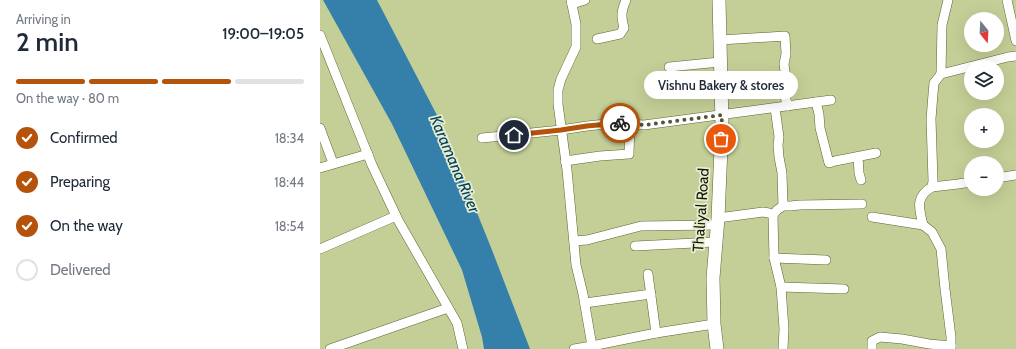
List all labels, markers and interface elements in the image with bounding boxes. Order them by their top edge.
text: Arriving in [16,11,71,27]
north arrow [964,12,1004,52]
map controls [964,12,1004,196]
text: 19:00–19:05 [222,25,304,43]
text: 2 min [16,26,79,58]
button: layers [964,60,1004,100]
callout: Vishnu Bakery & stores [644,71,798,99]
text: Vishnu Bakery & stores [658,77,784,93]
text: On the way · 80 m [16,90,119,106]
courier [600,103,640,143]
button: + [964,108,1004,148]
water label: Karamana River [426,112,484,217]
icon: bike [609,112,631,134]
pin [497,118,531,152]
pin [704,122,738,156]
icon: home [503,124,525,146]
icon: check [16,127,38,149]
icon: bag [710,128,732,150]
text: Confirmed [50,129,118,147]
text: 18:34 [275,130,304,146]
button: − [964,156,1004,196]
street label: Thaliyal Road [689,167,713,253]
icon: check [16,171,38,193]
text: Preparing [50,173,110,191]
text: 18:44 [274,174,304,190]
icon: check [16,215,38,237]
text: On the way [50,217,123,235]
text: 18:54 [275,218,304,234]
text: Delivered [50,261,111,279]

